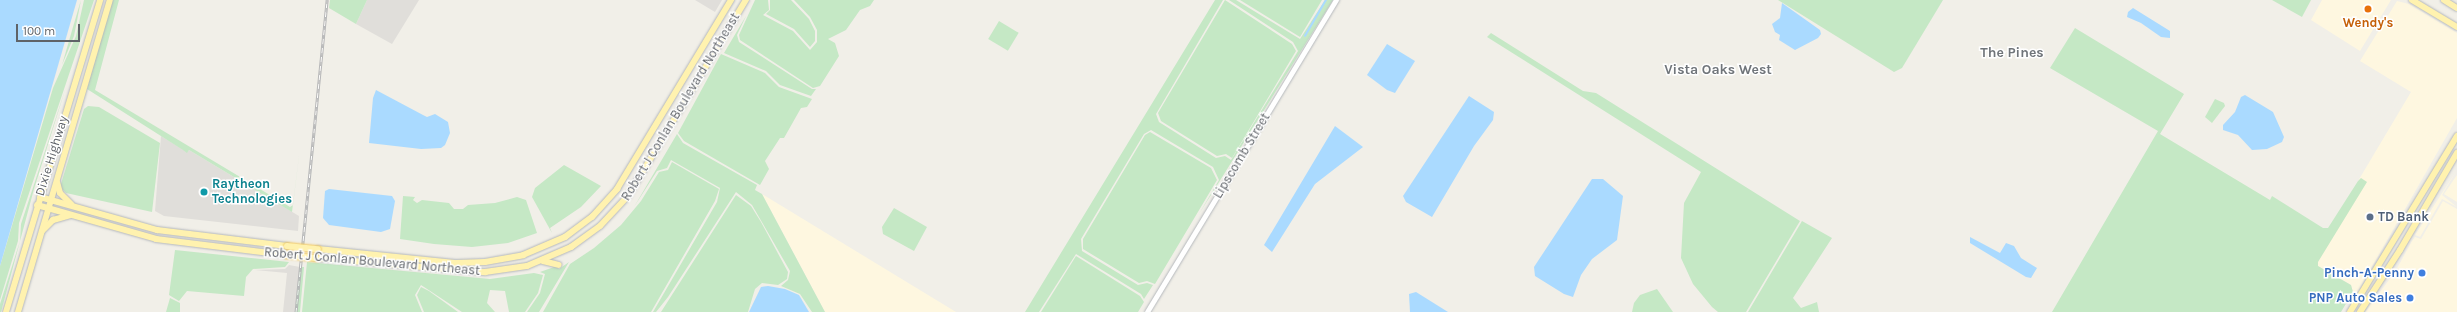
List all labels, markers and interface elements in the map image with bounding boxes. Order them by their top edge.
marker: Wendy's [2363,4,2373,14]
street label: Robert J Conlan Boulevard Northeast [619,10,743,204]
place label: Wendy's [2343,15,2393,31]
scale bar [18,16,82,42]
text: 100 m [23,24,55,38]
district label: The Pines [1980,45,2044,61]
district label: Vista Oaks West [1664,62,1772,78]
street label: Lipscomb Street [1210,110,1274,202]
street label: Dixie Highway [32,114,72,198]
place label: Raytheon Technologies [212,177,292,208]
marker: Raytheon Technologies [199,187,209,197]
place label: TD Bank [2378,209,2429,225]
marker: TD Bank [2365,212,2375,222]
street label: Robert J Conlan Boulevard Northeast [263,245,481,279]
place label: Pinch-A-Penny [2324,265,2414,281]
marker: Pinch-A-Penny [2417,268,2427,278]
place label: PNP Auto Sales [2309,290,2402,306]
marker: PNP Auto Sales [2405,293,2415,303]

